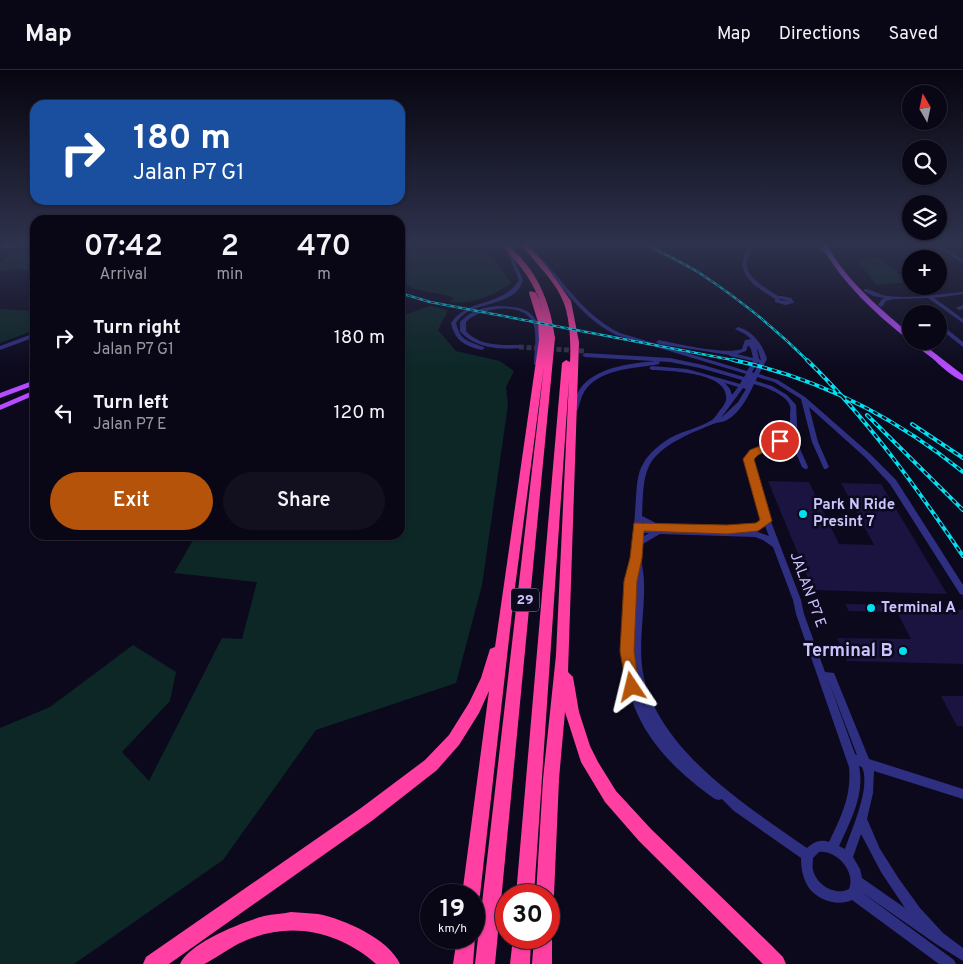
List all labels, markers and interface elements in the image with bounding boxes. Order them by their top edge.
text: Map [25,20,72,50]
text: Map [717,23,751,46]
text: Directions [779,23,861,46]
text: Saved [889,23,938,46]
north arrow [902,85,948,130]
map controls [902,85,947,350]
text: 180 m [133,117,231,161]
icon: right [50,120,115,185]
button: search [902,140,947,185]
text: Jalan P7 G1 [133,160,244,187]
button: layers [902,195,947,240]
text: 07:42 [84,229,163,266]
text: 2 [221,229,239,266]
text: 470 [297,229,351,266]
button: + [902,250,947,295]
text: Arrival [99,265,147,285]
text: min [217,265,243,285]
text: m [317,265,331,285]
button: − [902,305,947,350]
text: Turn right [93,316,181,340]
icon: right [50,324,78,352]
text: 180 m [334,326,385,350]
text: Jalan P7 G1 [93,340,174,360]
text: Turn left [93,391,169,415]
icon: left [50,399,78,427]
text: 120 m [334,401,385,425]
text: Jalan P7 E [93,415,167,435]
pin [759,420,801,462]
icon: arrive [766,427,794,455]
button: Exit [50,472,213,530]
button: Share [223,472,385,530]
place label: Park N Ride Presint 7 [813,496,895,532]
marker: Park N Ride Presint 7 [797,508,809,520]
street label: JALAN P7 E [785,550,829,630]
road number: 29 [511,588,539,612]
place label: Terminal A [881,599,956,618]
marker: Terminal A [865,602,877,614]
place label: Terminal B [803,640,893,663]
marker: Terminal B [897,645,909,657]
position arrow [605,660,657,712]
speed limit sign: 30 [495,884,560,949]
text: 19 [440,894,465,926]
text: km/h [438,921,467,937]

